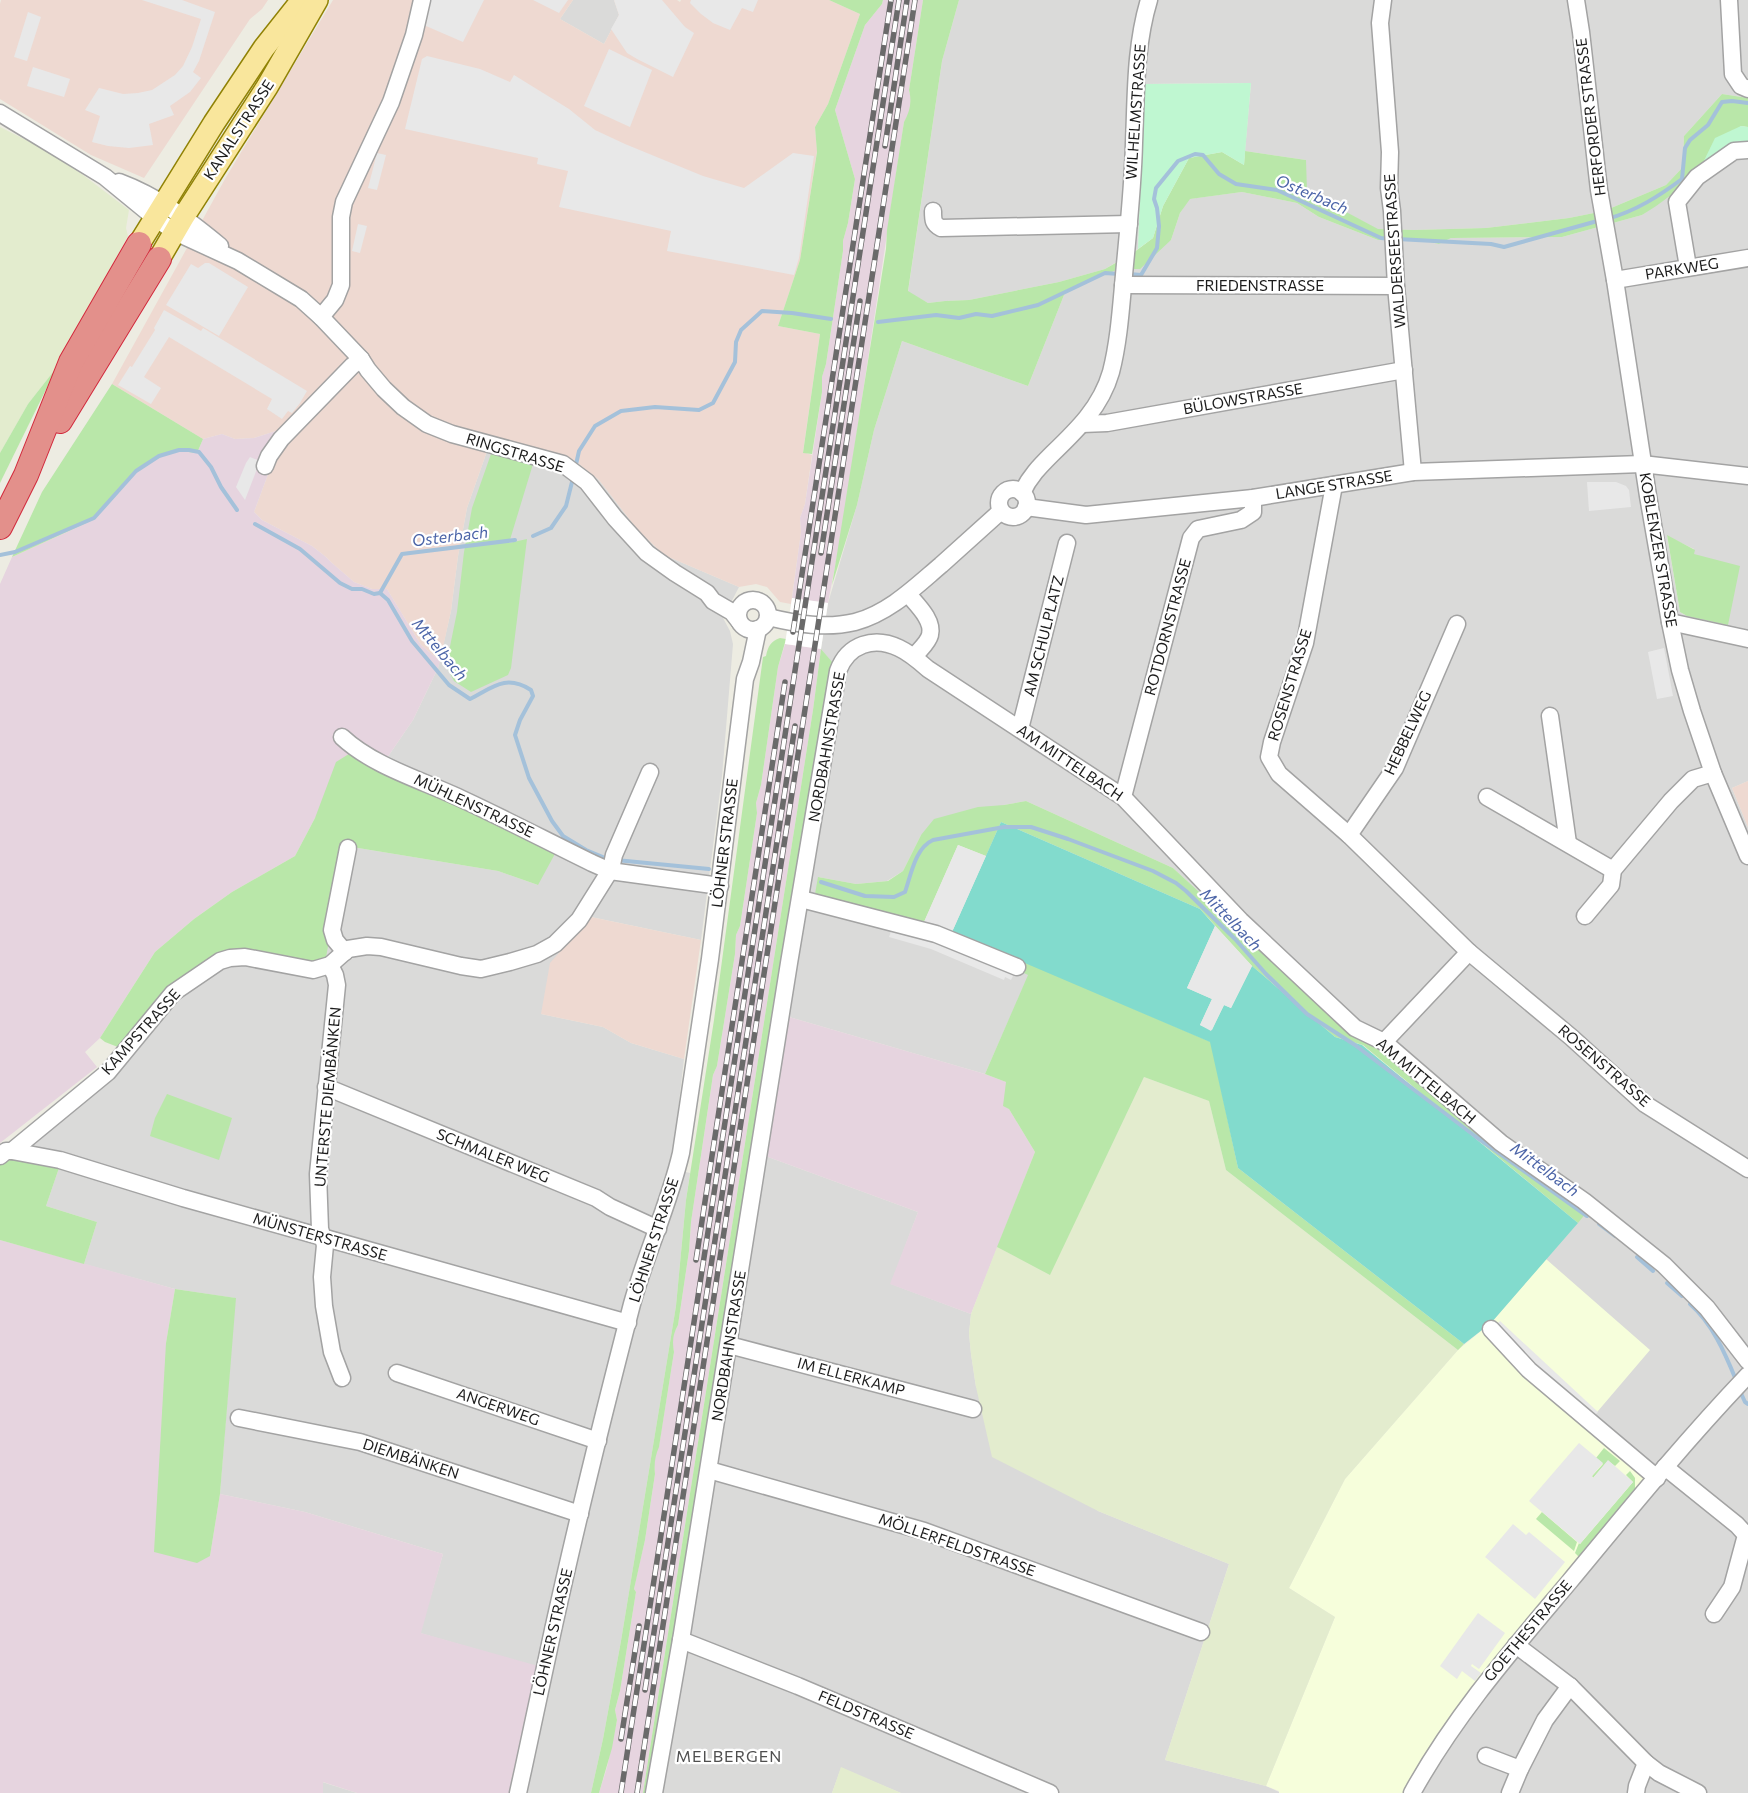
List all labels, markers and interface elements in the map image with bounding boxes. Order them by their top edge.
street label: HERFORDER STRASSE [1571,37,1609,197]
street label: WILHELMSTRASSE [1121,43,1149,181]
street label: KANALSTRASSE [199,76,277,183]
water label: Osterbach [1273,170,1351,217]
street label: WALDERSEESTRASSE [1380,173,1408,329]
street label: PARKWEG [1644,253,1720,283]
street label: FRIEDENSTRASSE [1196,276,1324,294]
street label: BÜLOWSTRASSE [1182,379,1304,417]
street label: RINGSTRASSE [464,429,567,476]
street label: LANGE STRASSE [1274,466,1394,502]
street label: KOBLENZER STRASSE [1636,471,1682,629]
water label: Osterbach [411,521,489,550]
street label: ROTDORNSTRASSE [1140,556,1194,697]
street label: AM SCHULPLATZ [1019,573,1067,698]
water label: Mttelbach [409,614,472,684]
street label: ROSENSTRASSE [1263,626,1315,743]
street label: NORDBAHNSTRASSE [804,670,848,823]
street label: HEBBELWEG [1380,688,1434,778]
street label: AM MITTELBACH [1014,720,1127,804]
street label: MÜHLENSTRASSE [412,769,537,841]
street label: LÖHNER STRASSE [707,777,741,909]
water label: Mittelbach [1197,883,1266,954]
street label: KAMPSTRASSE [97,985,184,1078]
street label: UNTERSTE DIEMBÄNKEN [310,1006,344,1188]
street label: ROSENSTRASSE [1555,1020,1654,1110]
street label: AM MITTELBACH [1373,1034,1480,1127]
street label: SCHMALER WEG [434,1124,553,1186]
water label: Mittelbach [1507,1137,1583,1200]
street label: LÖHNER STRASSE [624,1175,682,1304]
street label: MÜNSTERSTRASSE [251,1208,390,1264]
street label: NORDBAHNSTRASSE [707,1269,749,1422]
street label: IM ELLERKAMP [795,1353,907,1399]
street label: ANGERWEG [454,1383,542,1429]
street label: DIEMBÄNKEN [361,1434,462,1482]
street label: MÖLLERFELDSTRASSE [877,1509,1038,1579]
street label: LÖHNER STRASSE [529,1566,575,1697]
street label: GOETHESTRASSE [1480,1576,1575,1685]
street label: FELDSTRASSE [816,1686,917,1742]
district label: MELBERGEN [676,1746,782,1765]

